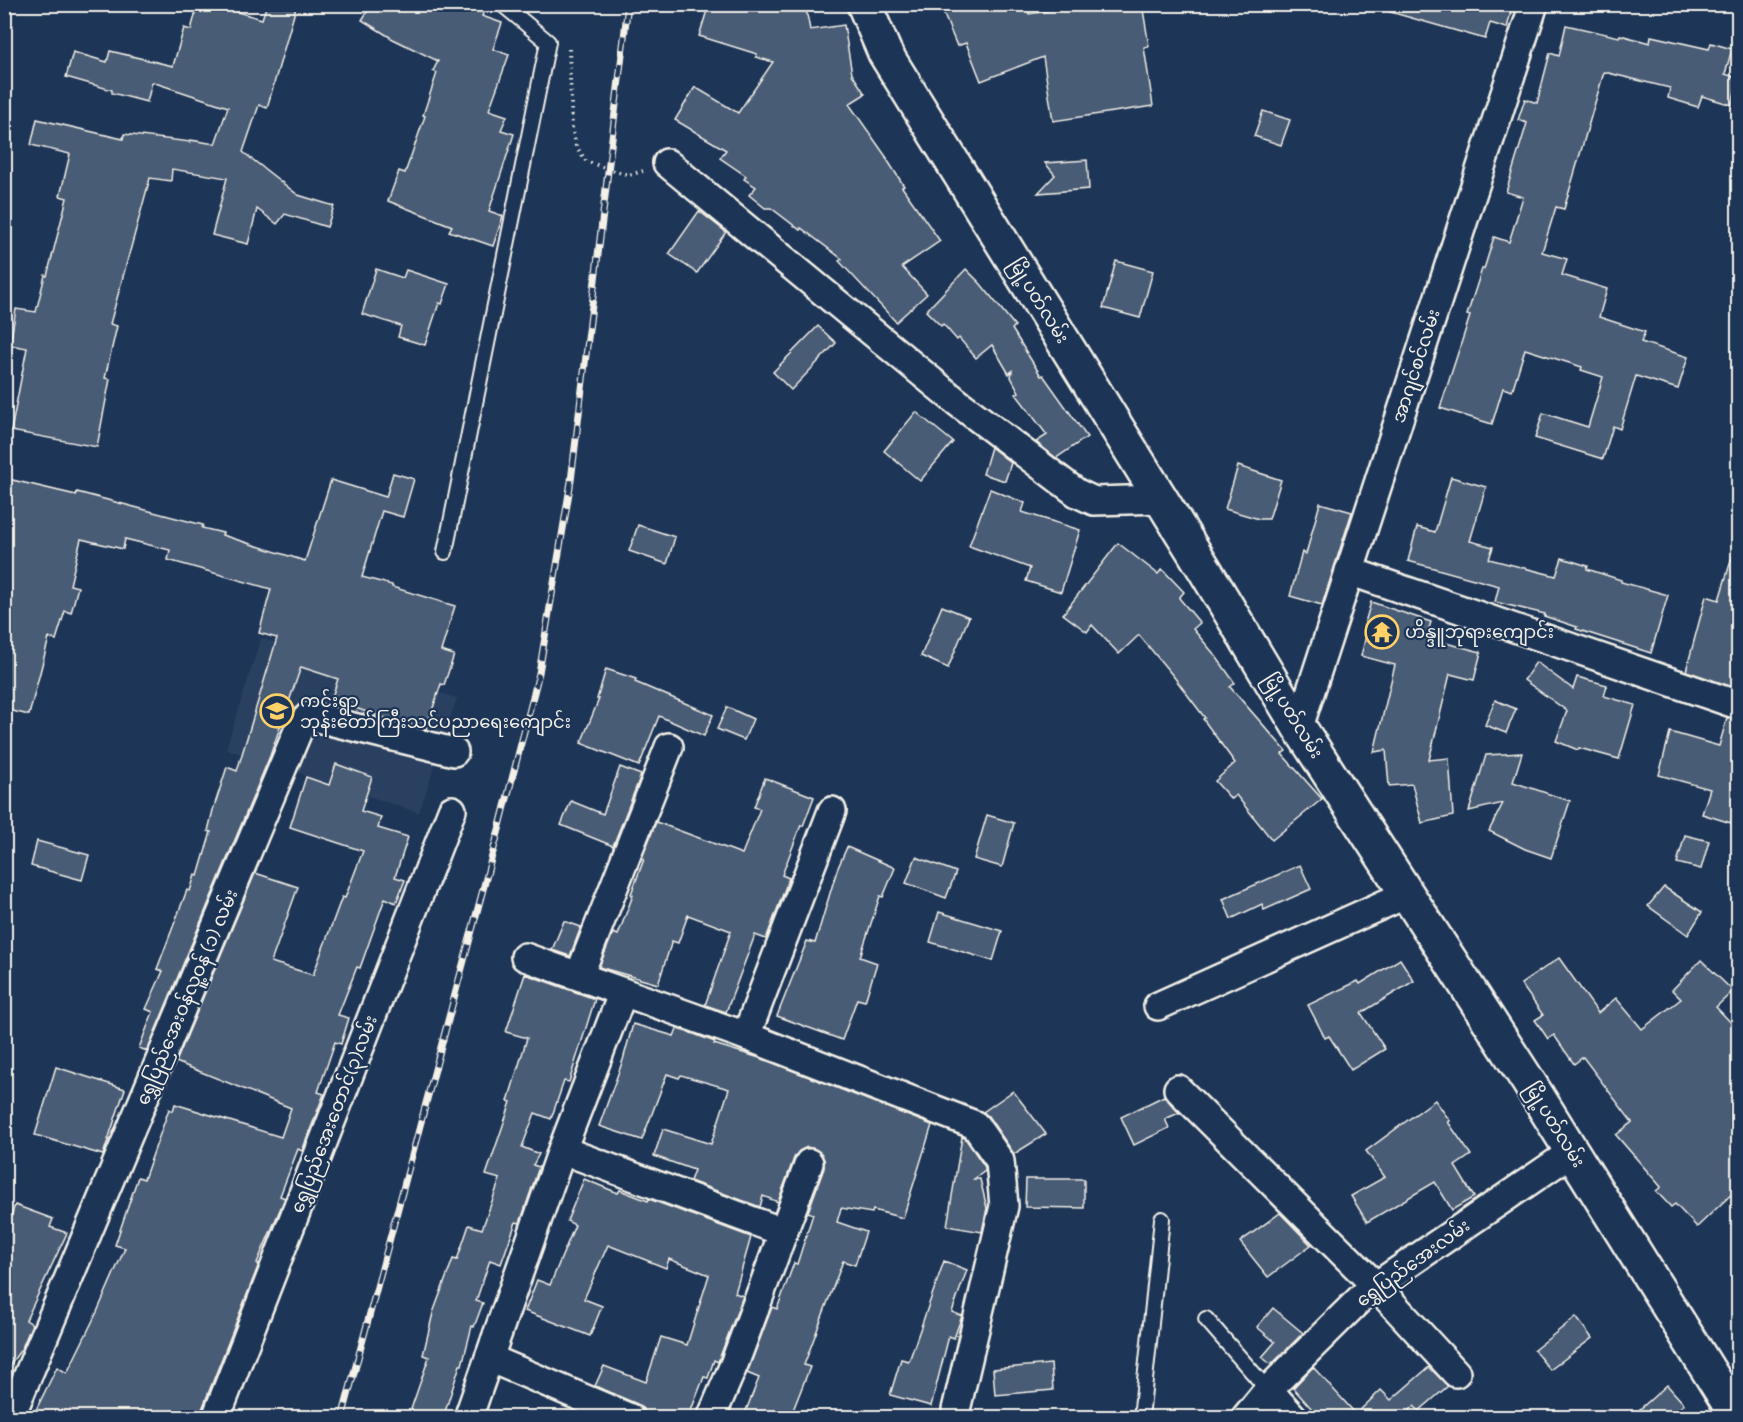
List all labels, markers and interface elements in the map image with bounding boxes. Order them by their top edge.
street label: မြို့ပတ်လမ်း [1001,253,1076,350]
street label: အာဂျင်စင်လမ်း [1385,306,1449,427]
temple icon: ဟိန္ဒူဘုရားကျောင်း [1364,614,1400,650]
place label: ဟိန္ဒူဘုရားကျောင်း [1405,618,1554,647]
street label: မြို့ပတ်လမ်း [1255,668,1330,765]
place label: ကင်းရွာ ဘုန်းတော်ကြီးသင်ပညာရေးကျောင်း [300,688,571,737]
school or university icon: ကင်းရွာ ဘုန်းတော်ကြီးသင်ပညာရေးကျောင်း [259,693,295,729]
street label: ရွှေပြည်အေးဝန်လူ့ဝန် (၁) လမ်း [130,885,246,1110]
street label: ရွှေပြည်အေးတောင်(၃)လမ်း [284,1011,386,1217]
street label: မြို့ပတ်လမ်း [1517,1077,1592,1174]
street label: ရွှေပြည်အေးလမ်း [1351,1213,1476,1315]

